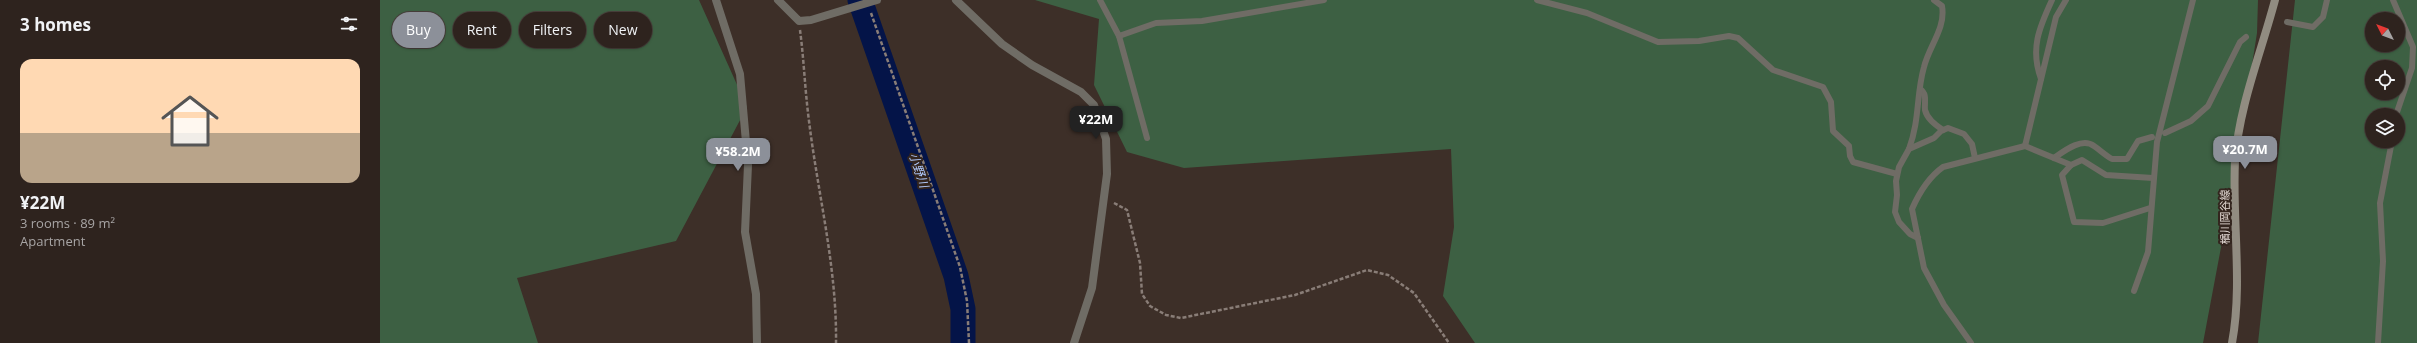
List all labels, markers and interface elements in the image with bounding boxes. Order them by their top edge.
chip: Buy [392,12,445,48]
chip: Rent [453,12,511,48]
chip: Filters [519,12,586,48]
chip: New [594,12,652,48]
north arrow [2365,12,2405,52]
map controls [2365,12,2405,148]
text: 3 homes [20,13,91,36]
icon: filters [338,13,360,35]
button: locate [2365,60,2405,100]
icon: home [154,85,226,157]
pin: ¥22M [1072,106,1120,140]
button: layers [2365,108,2405,148]
text: ¥22M [1079,110,1113,128]
pin: ¥20.7M [2212,136,2278,170]
pin: ¥58.2M [705,138,771,172]
text: ¥20.7M [2222,140,2268,158]
text: ¥58.2M [715,142,761,160]
water label: 小野川 [905,150,934,192]
street label: 楢川岡谷線 [2217,190,2232,245]
text: ¥22M [20,191,65,214]
text: 3 rooms · 89 m² [20,214,115,232]
text: Apartment [20,232,85,250]

